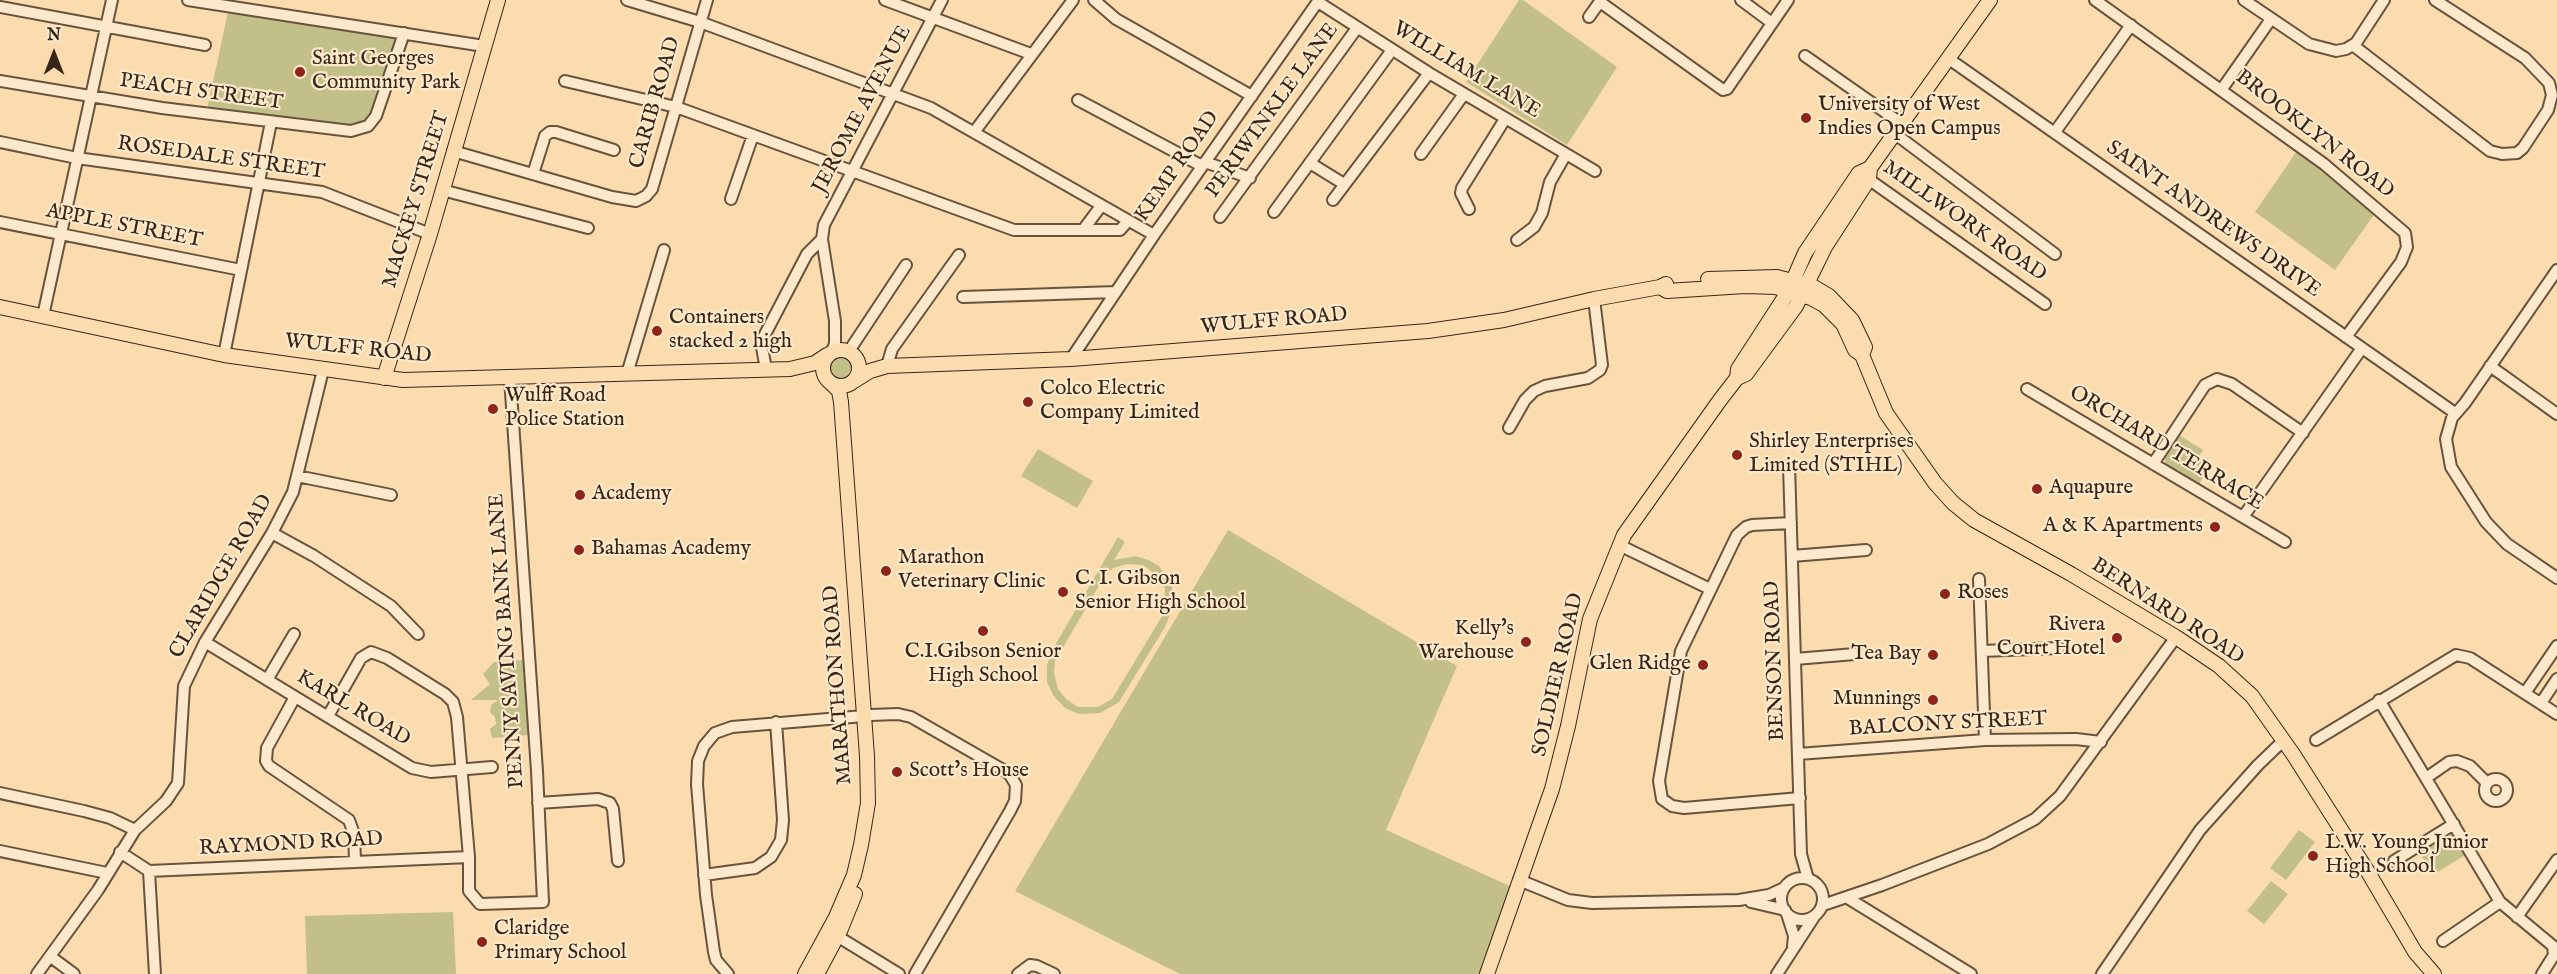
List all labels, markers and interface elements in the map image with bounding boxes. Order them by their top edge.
street label: WILLIAM LANE [1387,17,1545,125]
street label: PERIWINKLE LANE [1201,19,1345,203]
street label: JEROME AVENUE [808,22,918,198]
north arrow [24,24,84,84]
text: N [47,26,61,46]
street label: CARIB ROAD [625,34,687,172]
place label: Saint Georges Community Park [312,47,460,97]
marker: Saint Georges Community Park [293,65,307,79]
street label: BROOKLYN ROAD [2230,65,2398,205]
street label: PEACH STREET [118,69,284,117]
place label: University of West Indies Open Campus [1818,93,2001,143]
street label: KEMP ROAD [1130,107,1226,227]
street label: MACKEY STREET [378,109,456,291]
marker: University of West Indies Open Campus [1799,111,1813,125]
street label: ROSEDALE STREET [116,132,326,186]
street label: SAINT ANDREWS DRIVE [2101,136,2325,304]
street label: MILLWORK ROAD [1877,156,2051,288]
street label: APPLE STREET [44,199,204,255]
street label: WULFF ROAD [1199,303,1349,341]
place label: Containers stacked 2 high [669,306,792,356]
marker: Containers stacked 2 high [650,324,664,338]
street label: WULFF ROAD [283,330,433,370]
place label: Colco Electric Company Limited [1040,377,1199,427]
street label: ORCHARD TERRACE [2064,381,2268,517]
place label: Wulff Road Police Station [505,384,625,434]
marker: Colco Electric Company Limited [1021,395,1035,409]
marker: Wulff Road Police Station [486,402,500,416]
place label: Shirley Enterprises Limited (STIHL) [1749,430,1914,480]
marker: Shirley Enterprises Limited (STIHL) [1730,448,1744,462]
place label: Aquapure [2049,476,2133,502]
place label: Academy [592,482,672,508]
marker: Aquapure [2030,482,2044,496]
marker: Academy [573,488,587,502]
street label: CLARIDGE ROAD [165,490,279,664]
street label: PENNY SAVING BANK LANE [485,493,531,789]
place label: A & K Apartments [2043,514,2203,540]
marker: A & K Apartments [2208,520,2222,534]
place label: Bahamas Academy [591,537,751,563]
marker: Bahamas Academy [572,543,586,557]
place label: Marathon Veterinary Clinic [898,546,1045,596]
street label: BERNARD ROAD [2086,553,2248,671]
marker: Marathon Veterinary Clinic [879,564,893,578]
place label: C. I. Gibson Senior High School [1075,567,1246,617]
street label: BENSON ROAD [1761,580,1791,742]
place label: Roses [1957,581,2009,607]
street label: MARATHON ROAD [819,584,859,786]
marker: C. I. Gibson Senior High School [1056,585,1070,599]
marker: Roses [1938,587,1952,601]
street label: SOLDIER ROAD [1528,591,1590,759]
place label: Rivera Court Hotel [1997,613,2105,663]
place label: Kelly's Warehouse [1419,617,1514,667]
marker: C.I.Gibson Senior High School [976,624,990,638]
marker: Rivera Court Hotel [2110,631,2124,645]
marker: Kelly's Warehouse [1519,635,1533,649]
place label: C.I.Gibson Senior High School [905,640,1061,690]
place label: Tea Bay [1851,642,1921,668]
marker: Tea Bay [1926,648,1940,662]
place label: Glen Ridge [1590,652,1691,678]
marker: Glen Ridge [1696,658,1710,672]
street label: KARL ROAD [292,665,414,753]
place label: Munnings [1833,687,1921,713]
marker: Munnings [1926,693,1940,707]
street label: BALCONY STREET [1848,707,2048,743]
place label: Scott's House [909,759,1029,785]
marker: Scott's House [890,765,904,779]
street label: RAYMOND ROAD [198,828,384,862]
place label: L.W. Young Junior High School [2325,831,2488,881]
marker: L.W. Young Junior High School [2306,849,2320,863]
place label: Claridge Primary School [494,917,627,967]
marker: Claridge Primary School [475,935,489,949]

